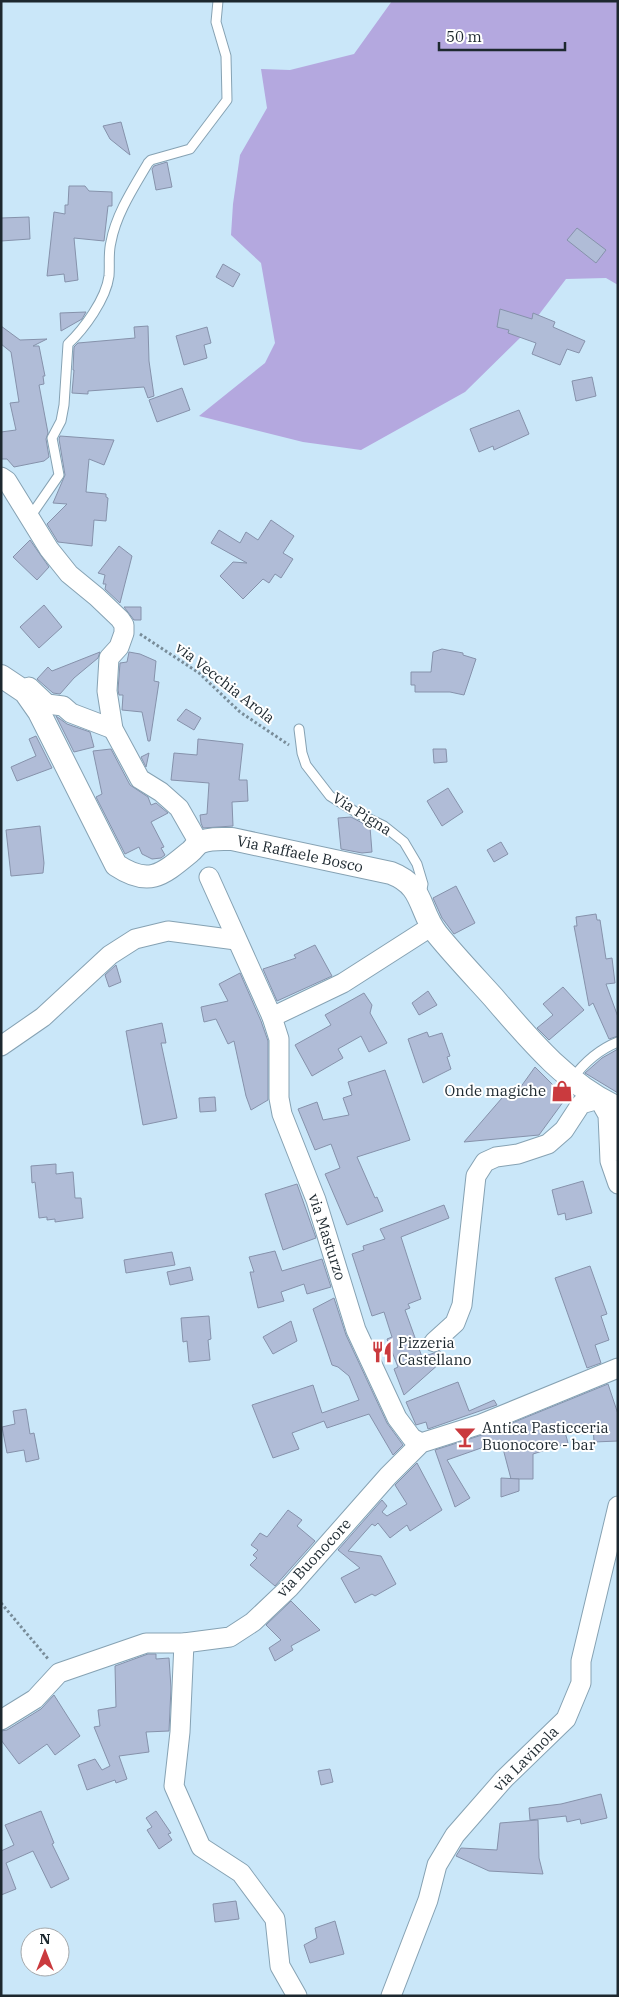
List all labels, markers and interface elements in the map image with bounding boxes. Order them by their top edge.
scale bar [439,20,565,52]
text: 50 m [446,27,482,46]
street label: via Vecchia Arola [172,638,279,727]
street label: Via Pigna [329,788,395,839]
street label: Via Raffaele Bosco [235,831,365,876]
shop icon: Onde magiche [549,1078,575,1104]
place label: Onde magiche [445,1081,546,1100]
street label: via Masturzo [305,1191,350,1283]
place label: Pizzeria Castellano [398,1333,472,1369]
restaurant icon: Pizzeria Castellano [369,1339,395,1365]
place label: Antica Pasticceria Buonocore - bar [482,1418,609,1454]
bar icon: Antica Pasticceria Buonocore - bar [452,1424,478,1450]
street label: via Buonocore [272,1514,355,1601]
street label: via Lavinola [489,1722,562,1795]
north arrow [20,1927,70,1977]
text: N [39,1930,51,1948]

